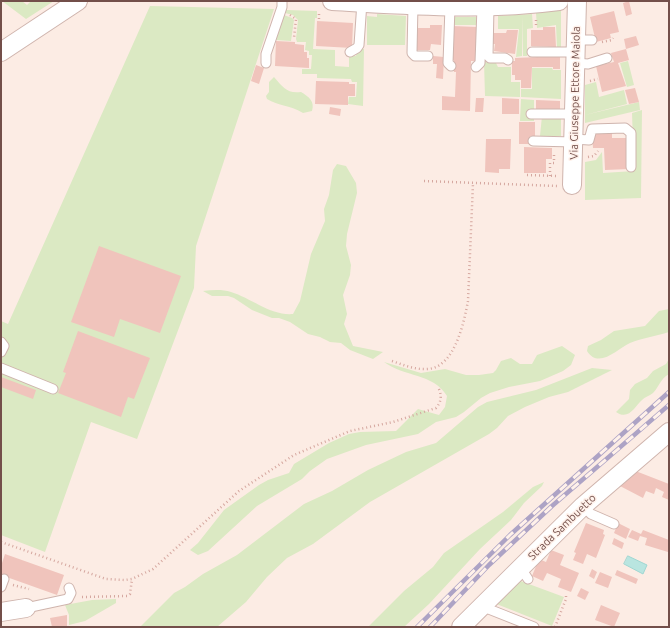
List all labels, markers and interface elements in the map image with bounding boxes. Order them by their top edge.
street label: Via Giuseppe Ettore Maiola [567,26,583,160]
street label: Strada Sambuetto [525,491,599,563]

